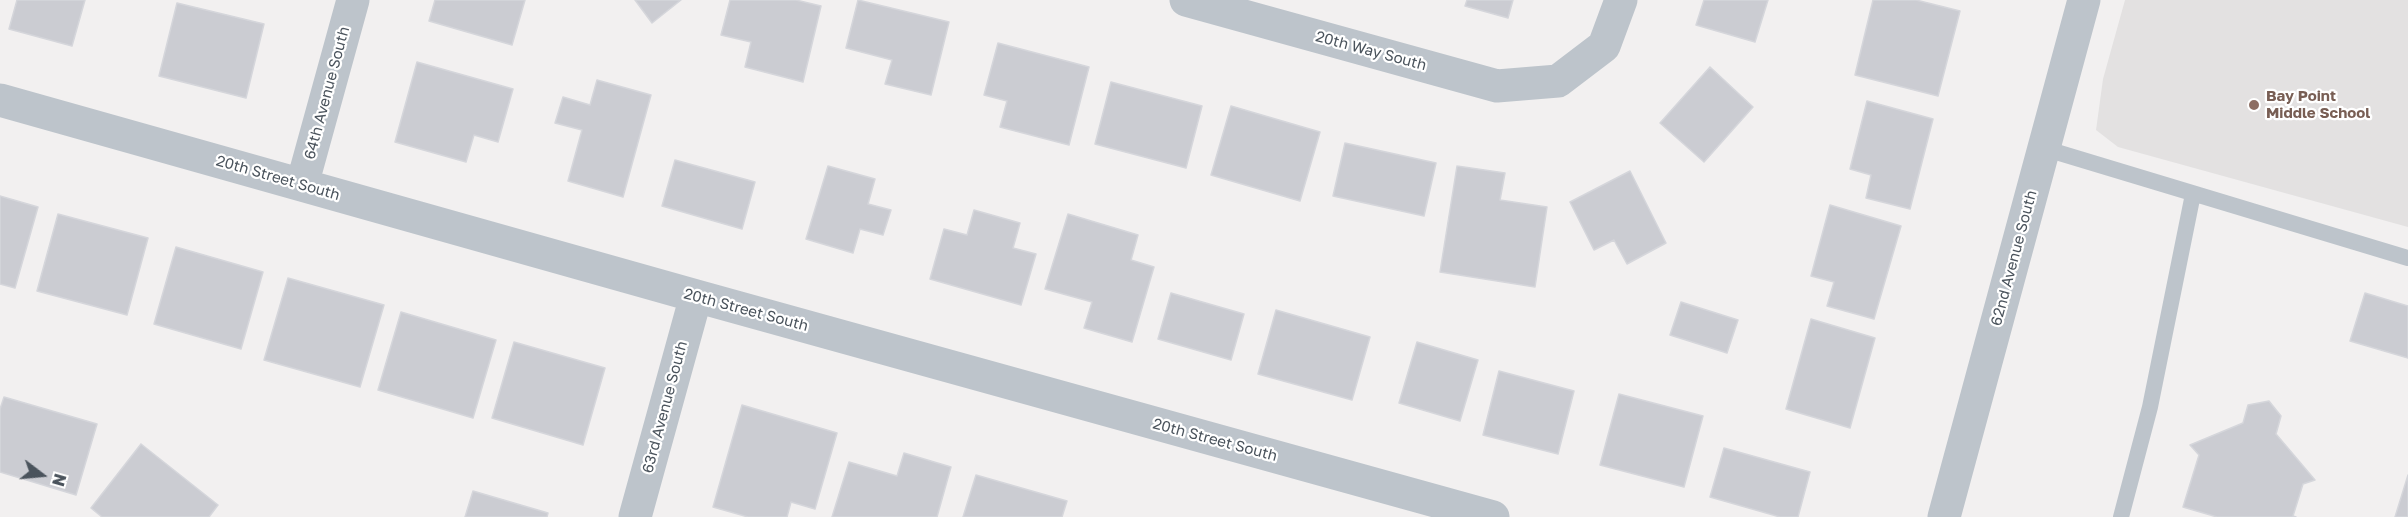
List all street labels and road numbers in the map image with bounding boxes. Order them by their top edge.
street label: 64th Avenue South [301,25,353,161]
street label: 20th Way South [1314,28,1428,74]
street label: 20th Street South [214,152,342,204]
street label: 62nd Avenue South [1987,188,2041,328]
street label: 20th Street South [682,285,810,335]
street label: 63rd Avenue South [639,339,691,475]
street label: 20th Street South [1151,415,1279,465]

